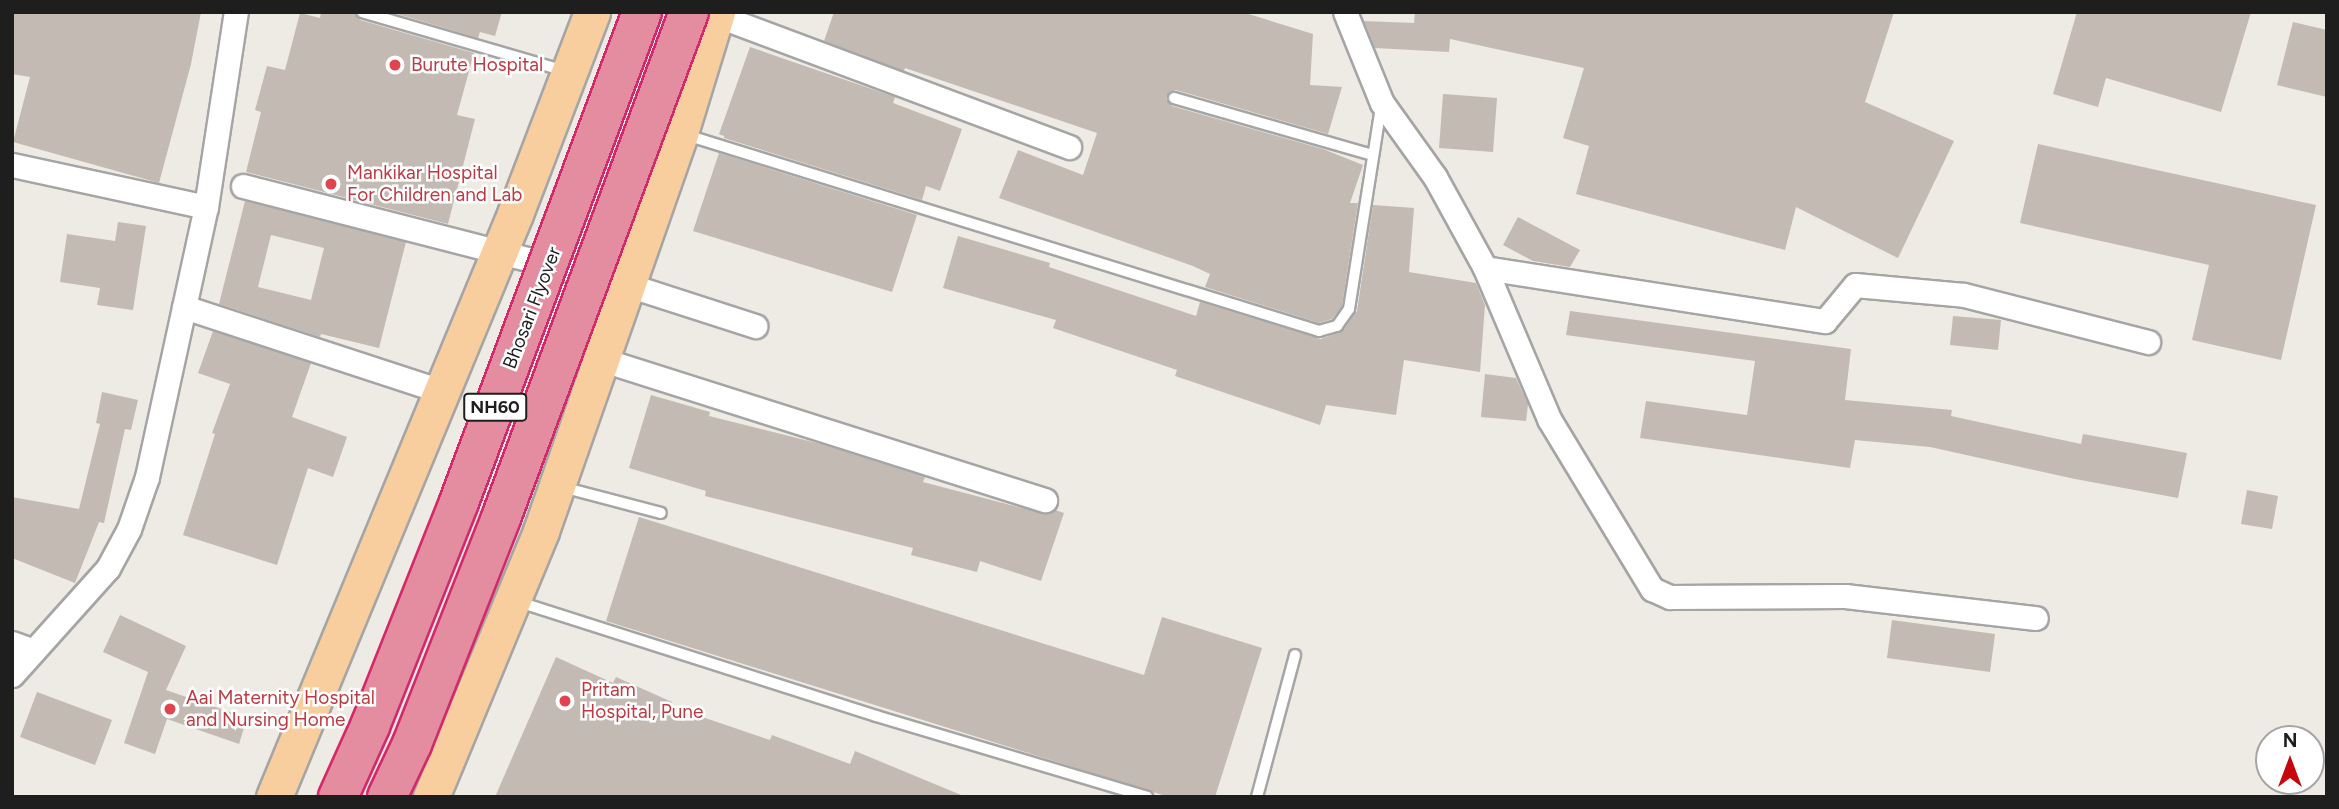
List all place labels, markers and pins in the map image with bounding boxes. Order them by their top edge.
place label: Burute Hospital [411,54,543,76]
marker: Burute Hospital [385,55,405,75]
place label: Mankikar Hospital For Children and Lab [347,162,522,206]
marker: Mankikar Hospital For Children and Lab [321,174,341,194]
place label: Pritam Hospital, Pune [581,679,703,723]
place label: Aai Maternity Hospital and Nursing Home [186,687,375,731]
marker: Pritam Hospital, Pune [555,691,575,711]
marker: Aai Maternity Hospital and Nursing Home [160,699,180,719]

